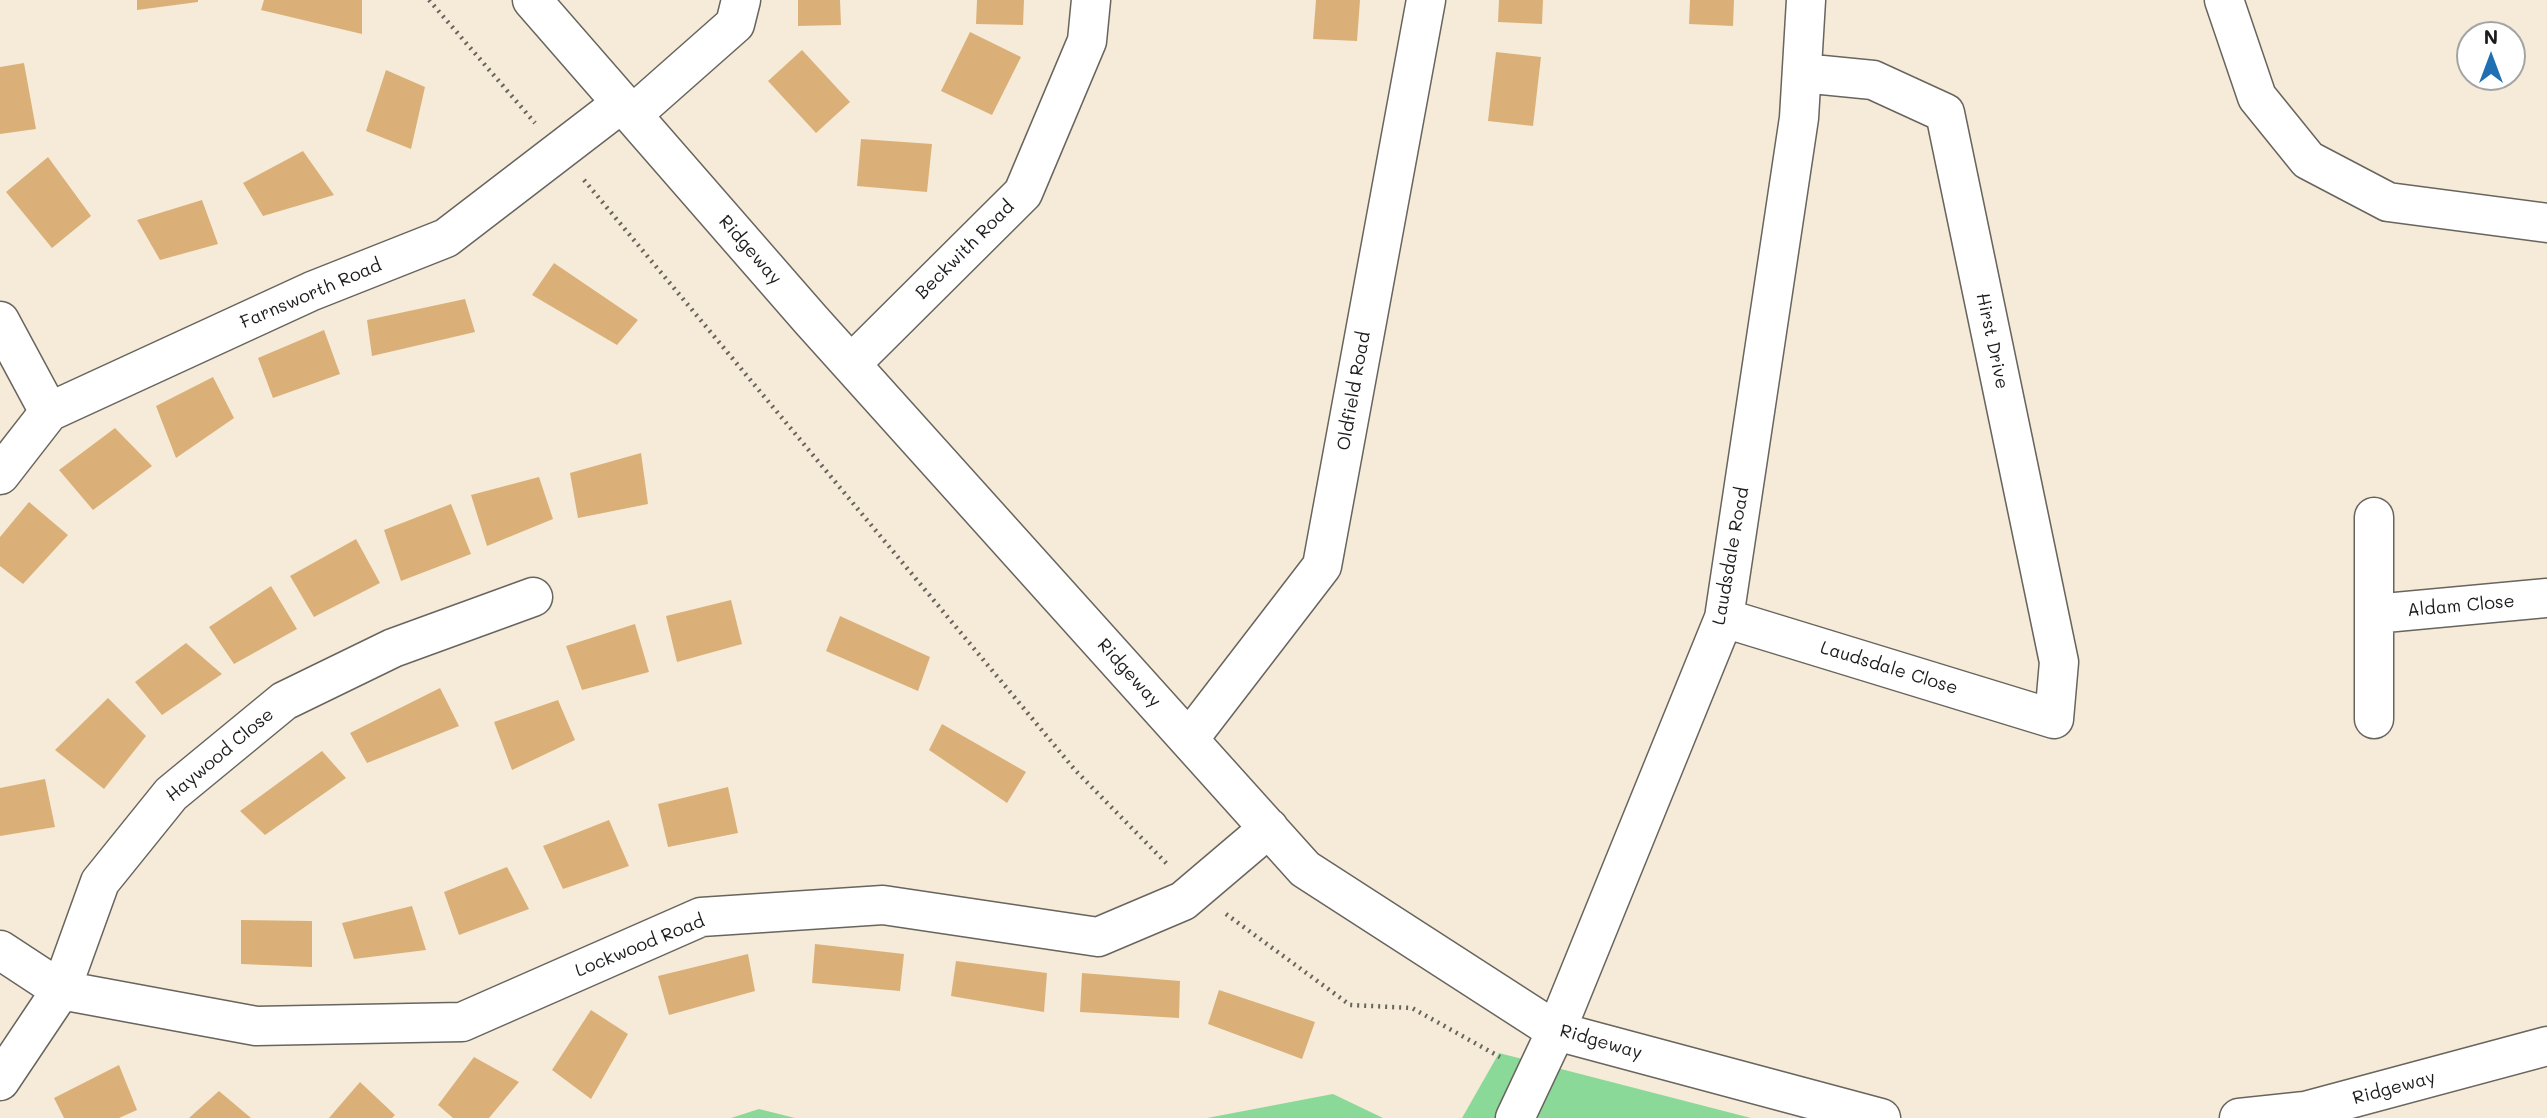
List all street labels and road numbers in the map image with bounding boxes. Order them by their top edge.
street label: Beckwith Road [911,196,1019,304]
street label: Ridgeway [714,211,786,289]
street label: Farnsworth Road [237,254,385,334]
street label: Hirst Drive [1971,291,2013,391]
street label: Oldfield Road [1333,330,1375,452]
street label: Laudsdale Road [1708,485,1754,627]
street label: Aldam Close [2406,591,2516,621]
street label: Ridgeway [1093,634,1165,712]
street label: Laudsdale Close [1818,637,1960,699]
street label: Haywood Close [162,704,278,806]
street label: Lockwood Road [572,910,708,982]
street label: Ridgeway [1557,1020,1645,1064]
street label: Ridgeway [2350,1067,2438,1109]

